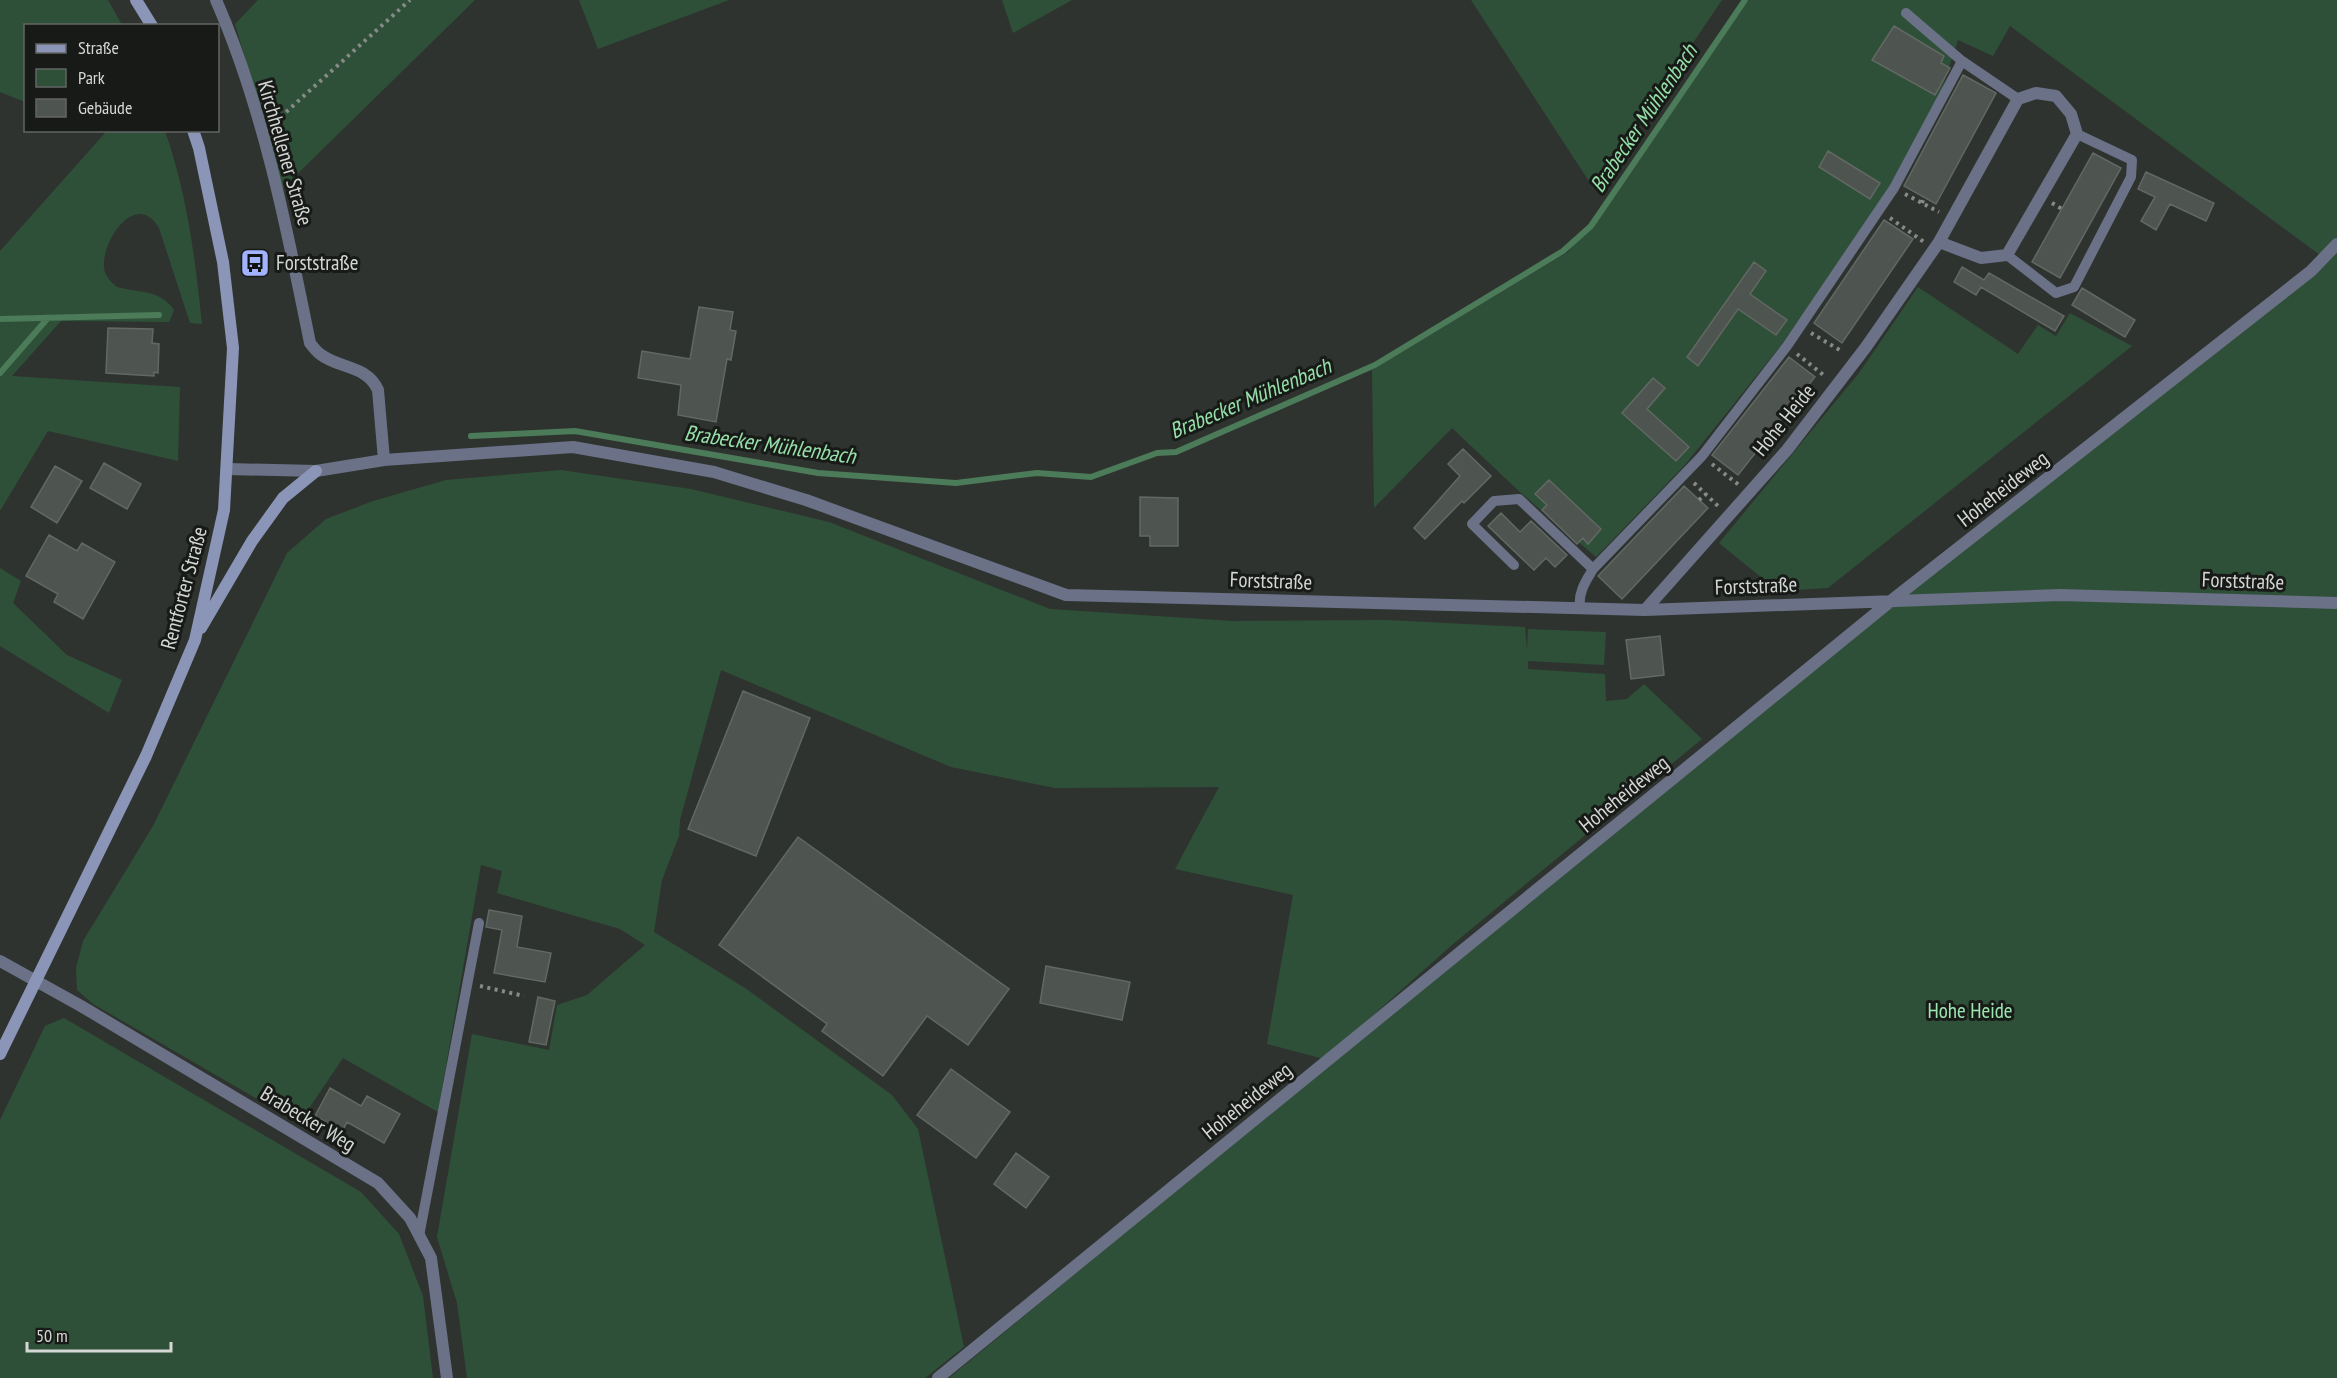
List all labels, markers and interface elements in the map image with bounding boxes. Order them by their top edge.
legend [24,24,219,132]
text: Straße [78,36,119,59]
water label: Brabecker Mühlenbach [1583,38,1704,197]
text: Park [78,66,105,89]
street label: Kirchhellener Straße [252,77,319,229]
text: Gebäude [78,96,132,119]
bus stop icon: Forststraße [239,247,271,279]
place label: Forststraße [276,249,358,276]
water label: Brabecker Mühlenbach [1165,351,1336,445]
street label: Hohe Heide [1746,378,1821,461]
water label: Brabecker Mühlenbach [683,418,859,470]
street label: Hoheheideweg [1952,445,2054,533]
street label: Rentforter Straße [154,524,213,652]
street label: Forststraße [1229,566,1313,595]
street label: Forststraße [2201,566,2285,595]
street label: Forststraße [1714,571,1798,600]
street label: Hoheheideweg [1573,749,1674,838]
park label: Hohe Heide [1928,997,2012,1024]
street label: Hoheheideweg [1196,1056,1297,1145]
street label: Brabecker Weg [256,1080,361,1158]
scale bar [27,1315,171,1353]
text: 50 m [36,1324,68,1347]

